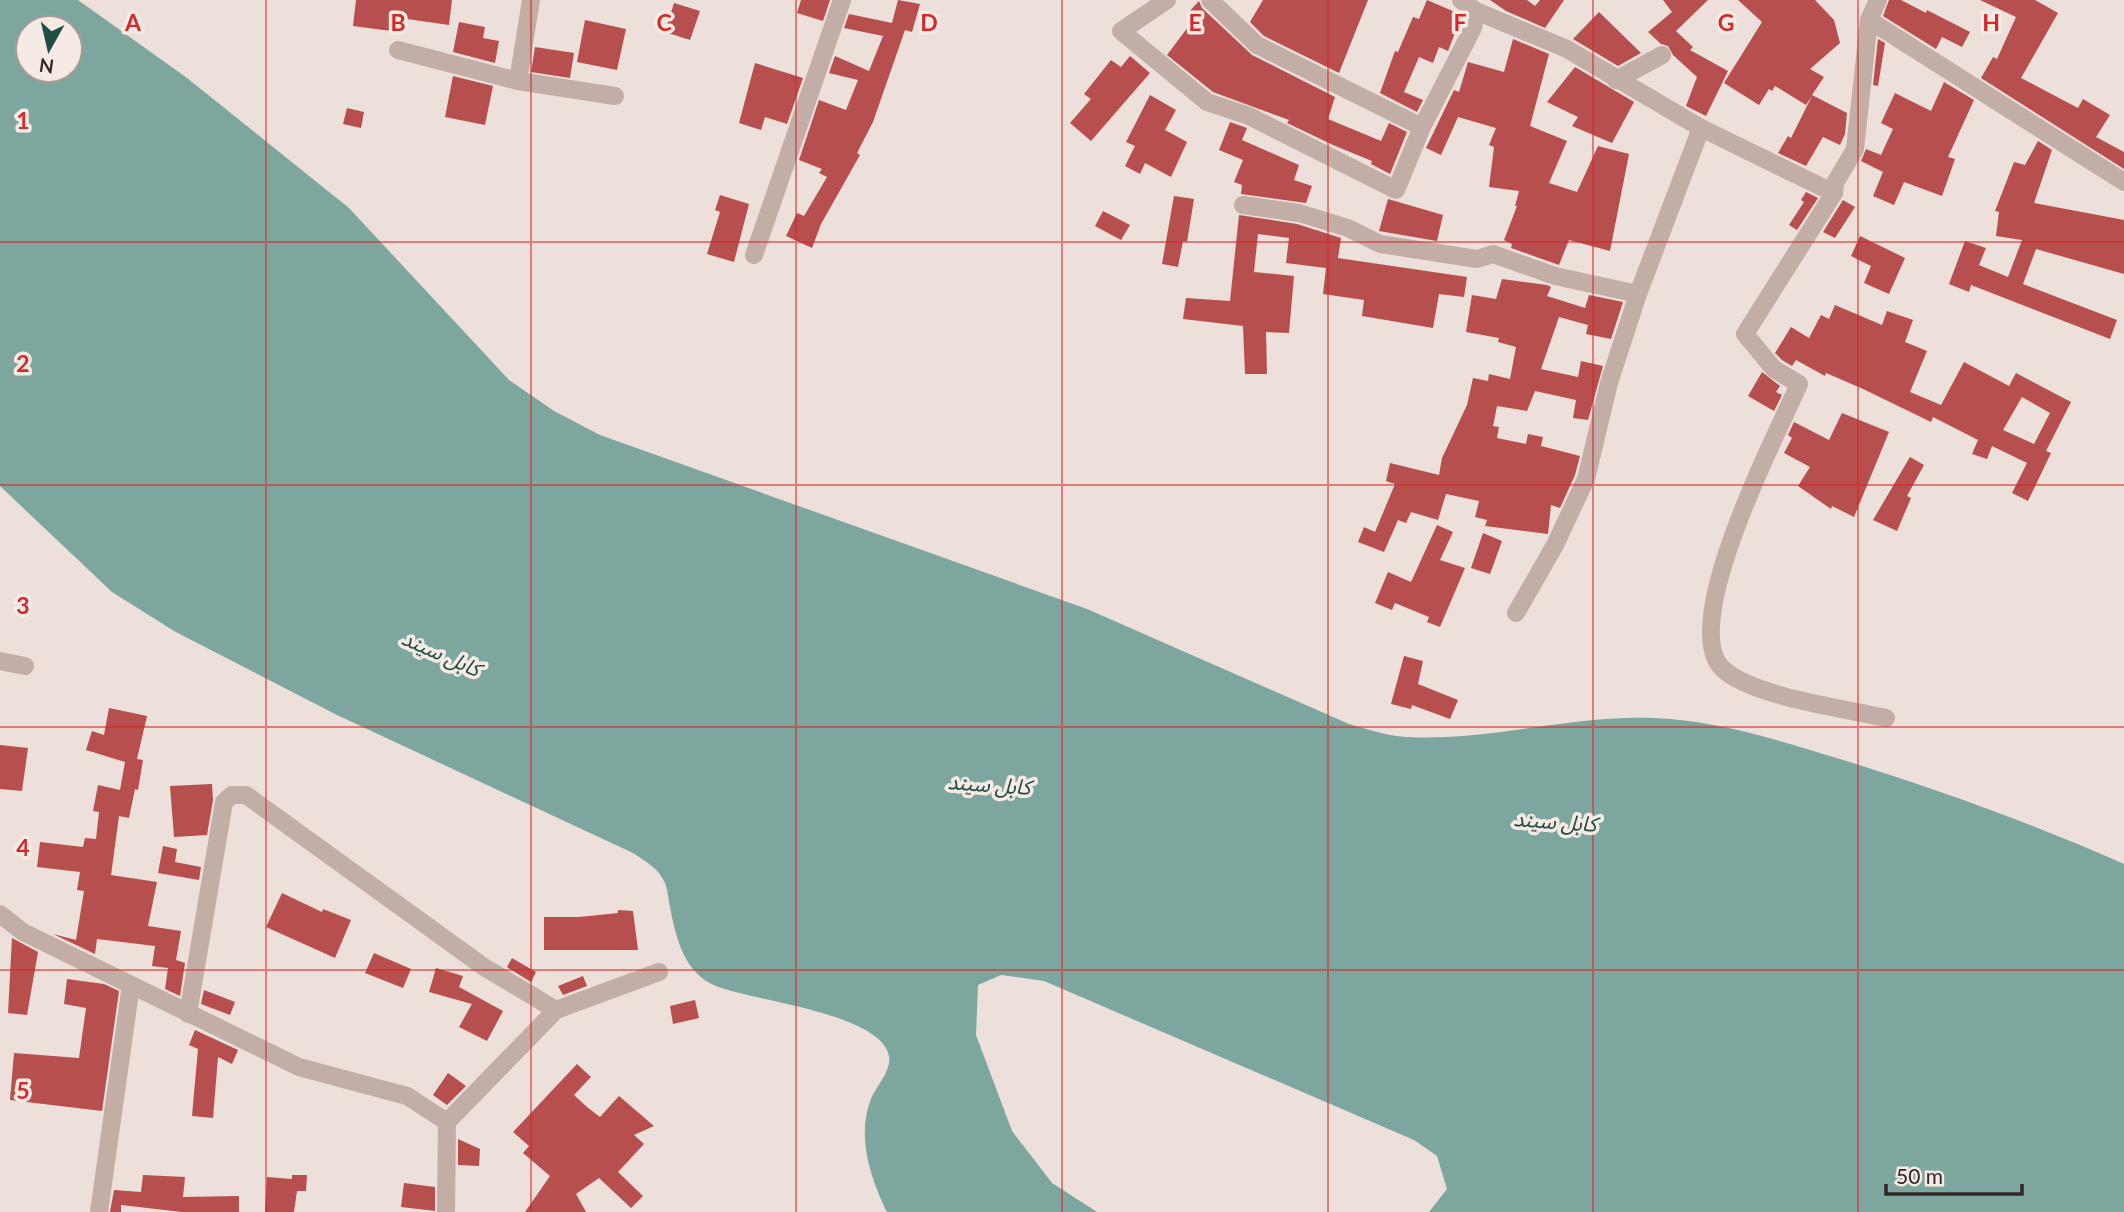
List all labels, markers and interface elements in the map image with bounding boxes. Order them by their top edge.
text: A [124,8,142,36]
text: B [390,8,406,36]
text: C [656,8,672,36]
text: D [920,8,938,36]
text: E [1188,8,1202,36]
text: F [1453,8,1467,36]
text: G [1718,8,1734,36]
text: H [1982,8,2000,36]
north arrow [14,14,84,84]
text: N [38,54,55,79]
text: 1 [16,106,30,134]
text: 2 [16,349,30,377]
text: 3 [16,591,30,619]
water label: کابل سيند [398,624,489,684]
water label: کابل سيند [947,768,1036,800]
water label: کابل سيند [1513,805,1602,837]
text: 4 [16,833,30,861]
text: 5 [16,1076,30,1104]
scale bar [1886,1152,2022,1196]
text: 50 m [1896,1163,1943,1188]

